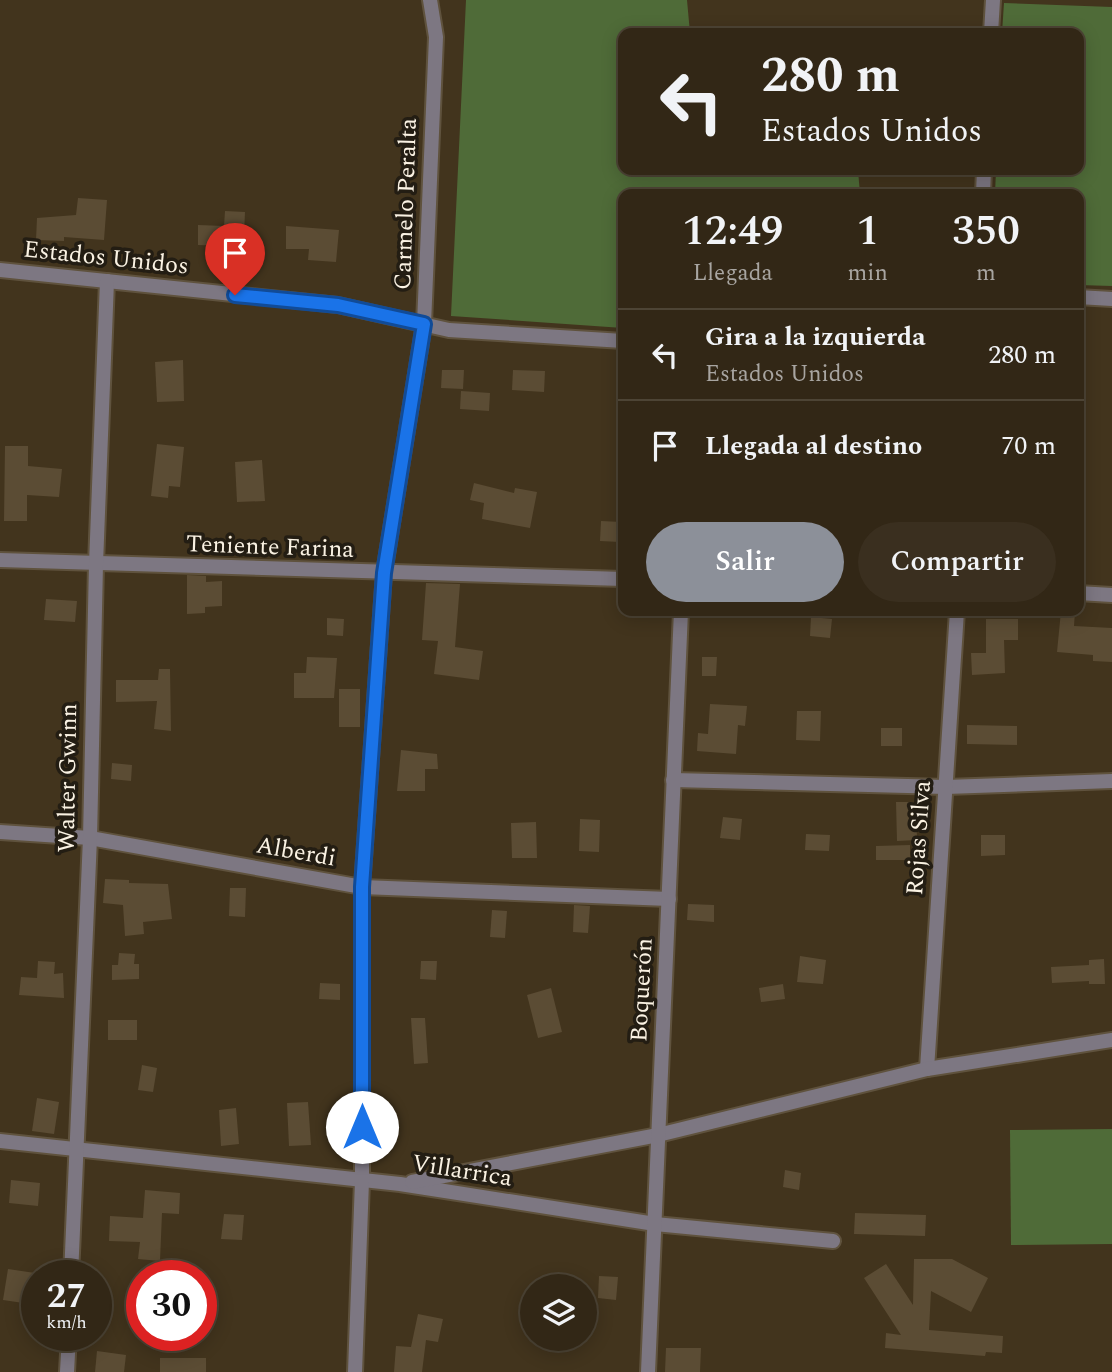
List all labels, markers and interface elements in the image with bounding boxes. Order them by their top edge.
text: 280 m [761,39,900,114]
icon: left [646,56,737,147]
text: Estados Unidos [761,107,982,156]
street label: Carmelo Peralta [385,117,427,291]
text: 12:49 [682,200,783,263]
text: 1 [856,200,879,263]
text: 350 [952,200,1020,263]
pin [205,223,265,295]
street label: Estados Unidos [22,231,190,285]
icon: arrive [216,234,254,272]
text: Llegada [693,256,773,291]
text: min [848,256,888,291]
text: m [976,256,996,291]
text: Gira a la izquierda [705,317,926,357]
text: 280 m [988,335,1056,375]
icon: left [646,336,684,374]
text: Estados Unidos [705,357,864,392]
text: Llegada al destino [705,426,922,466]
text: 70 m [1001,426,1056,466]
icon: arrive [646,427,684,465]
button: Salir [646,522,844,602]
button: Compartir [858,522,1056,602]
street label: Teniente Farina [185,526,355,568]
street label: Walter Gwinn [49,703,87,853]
street label: Rojas Silva [897,779,941,897]
street label: Alberdi [253,827,339,877]
street label: Boquerón [621,937,663,1043]
position arrow [325,1090,399,1164]
street label: Villarrica [409,1145,515,1197]
speed limit sign: 30 [126,1260,217,1351]
text: 27 [47,1270,86,1323]
map controls [520,1274,597,1351]
button: layers [520,1274,597,1351]
text: km/h [46,1309,87,1336]

